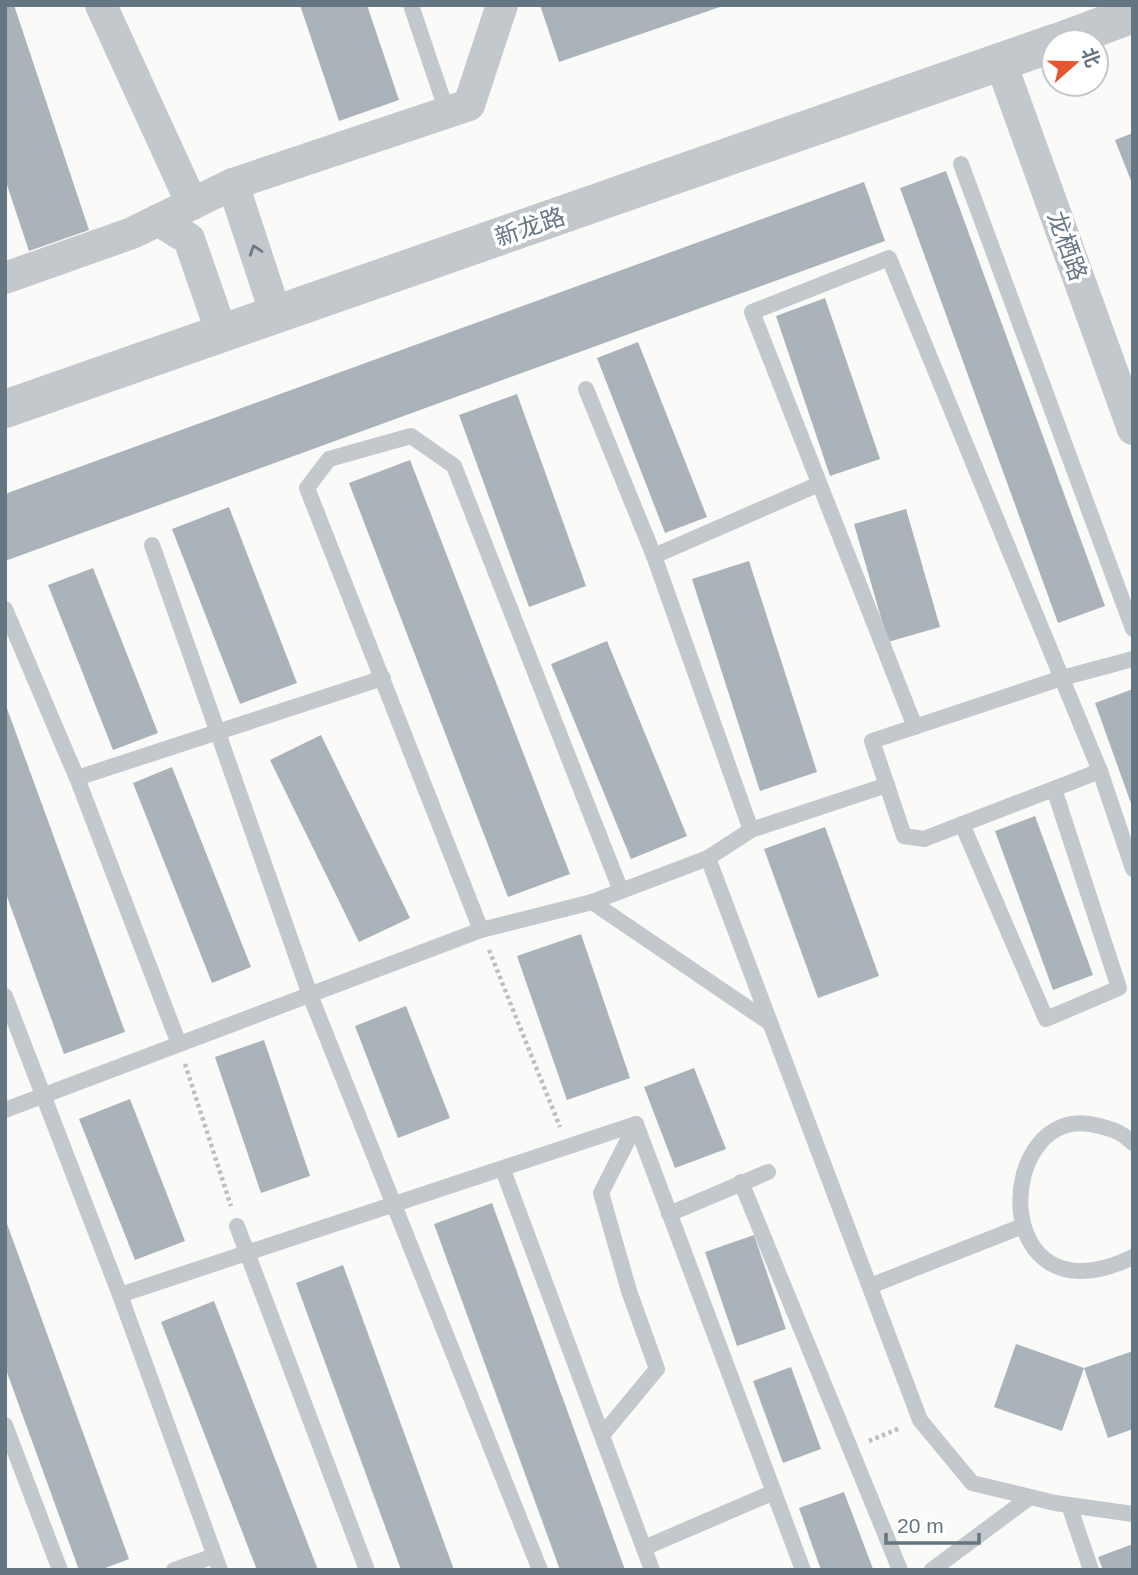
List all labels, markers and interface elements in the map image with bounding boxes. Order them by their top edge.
north arrow [1040,28,1110,98]
text: 北 [1077,45,1104,70]
street label: 新龙路 [491,202,568,251]
street label: 龙栖路 [1042,207,1092,284]
one-way arrow [249,244,263,257]
scale bar [886,1502,979,1546]
text: 20 m [897,1514,944,1537]

